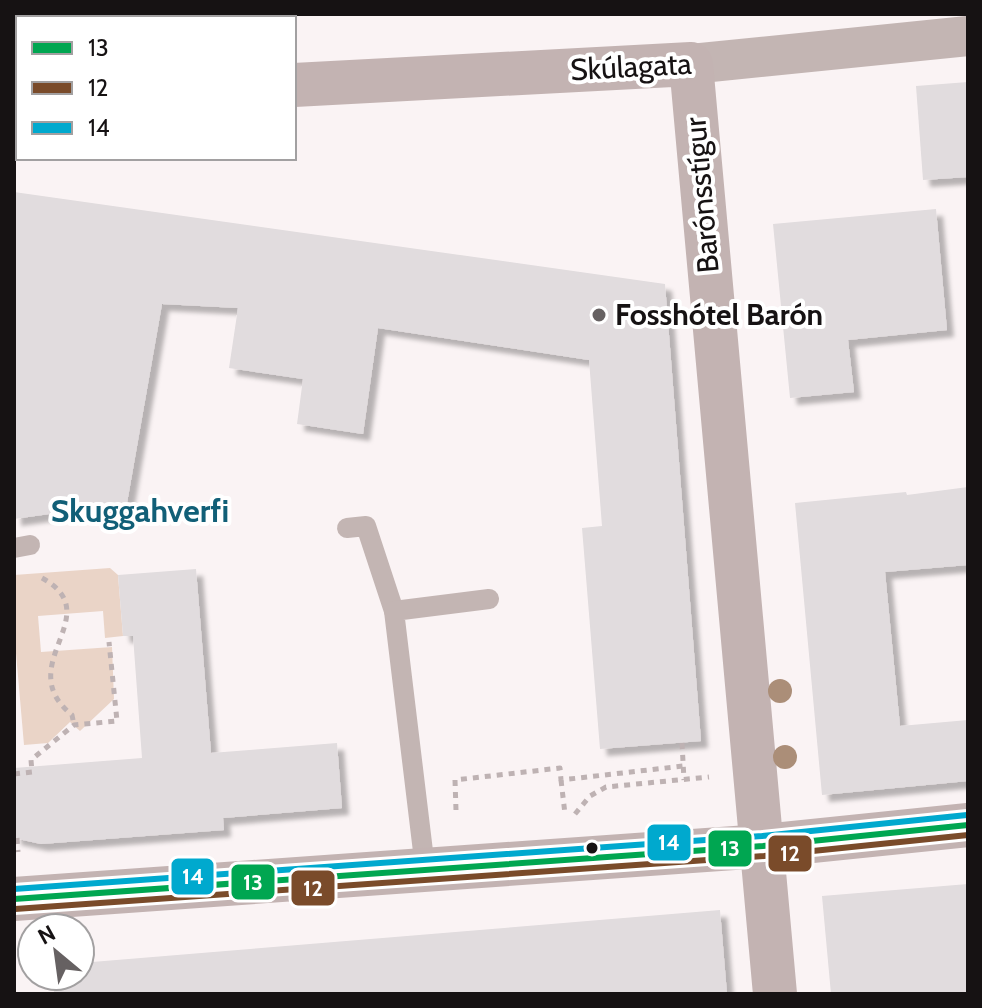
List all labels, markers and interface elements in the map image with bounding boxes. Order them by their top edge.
legend [16,16,296,160]
text: 13 [88,33,109,62]
street label: Skúlagata [569,45,693,88]
text: 12 [88,73,108,102]
text: 14 [88,113,110,142]
street label: Barónsstígur [676,115,727,274]
place label: Fosshótel Barón [615,296,823,333]
marker: Fosshótel Barón [590,306,608,324]
district label: Skuggahverfi [51,491,229,530]
line badge: 14 [646,823,692,862]
text: 14 [658,829,680,856]
line badge: 13 [707,829,753,868]
line badge: 12 [767,834,813,873]
text: 13 [720,835,740,862]
unlabelled marker [584,840,600,856]
text: 12 [780,840,800,867]
line badge: 14 [170,857,215,896]
text: 14 [182,863,204,890]
line badge: 13 [230,863,276,901]
text: 13 [243,869,263,896]
line badge: 12 [290,869,336,907]
text: 12 [303,875,323,902]
north arrow [16,912,96,992]
text: N [33,919,60,951]

